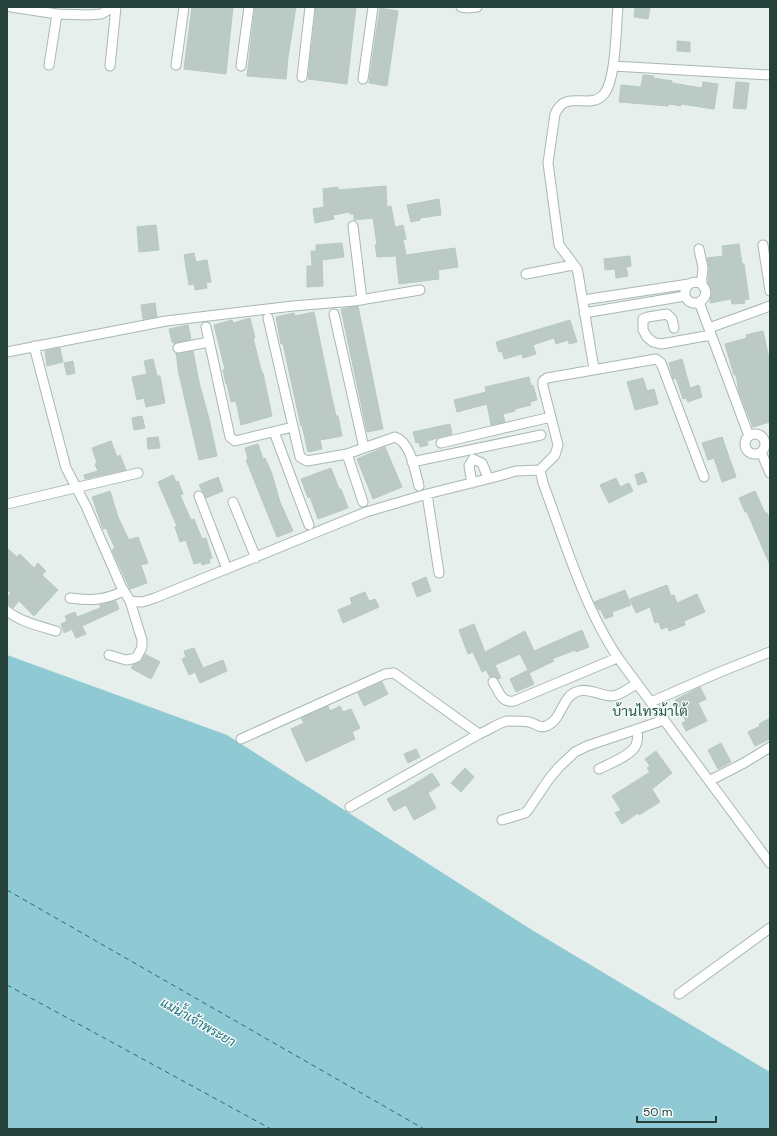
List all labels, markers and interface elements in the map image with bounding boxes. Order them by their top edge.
district label: บ้านไทรม้าใต้ [612,702,689,720]
water label: แม่น้ำเจ้าพระยา [157,990,241,1050]
scale bar [637,1098,716,1124]
text: 50 m [643,1104,672,1120]

